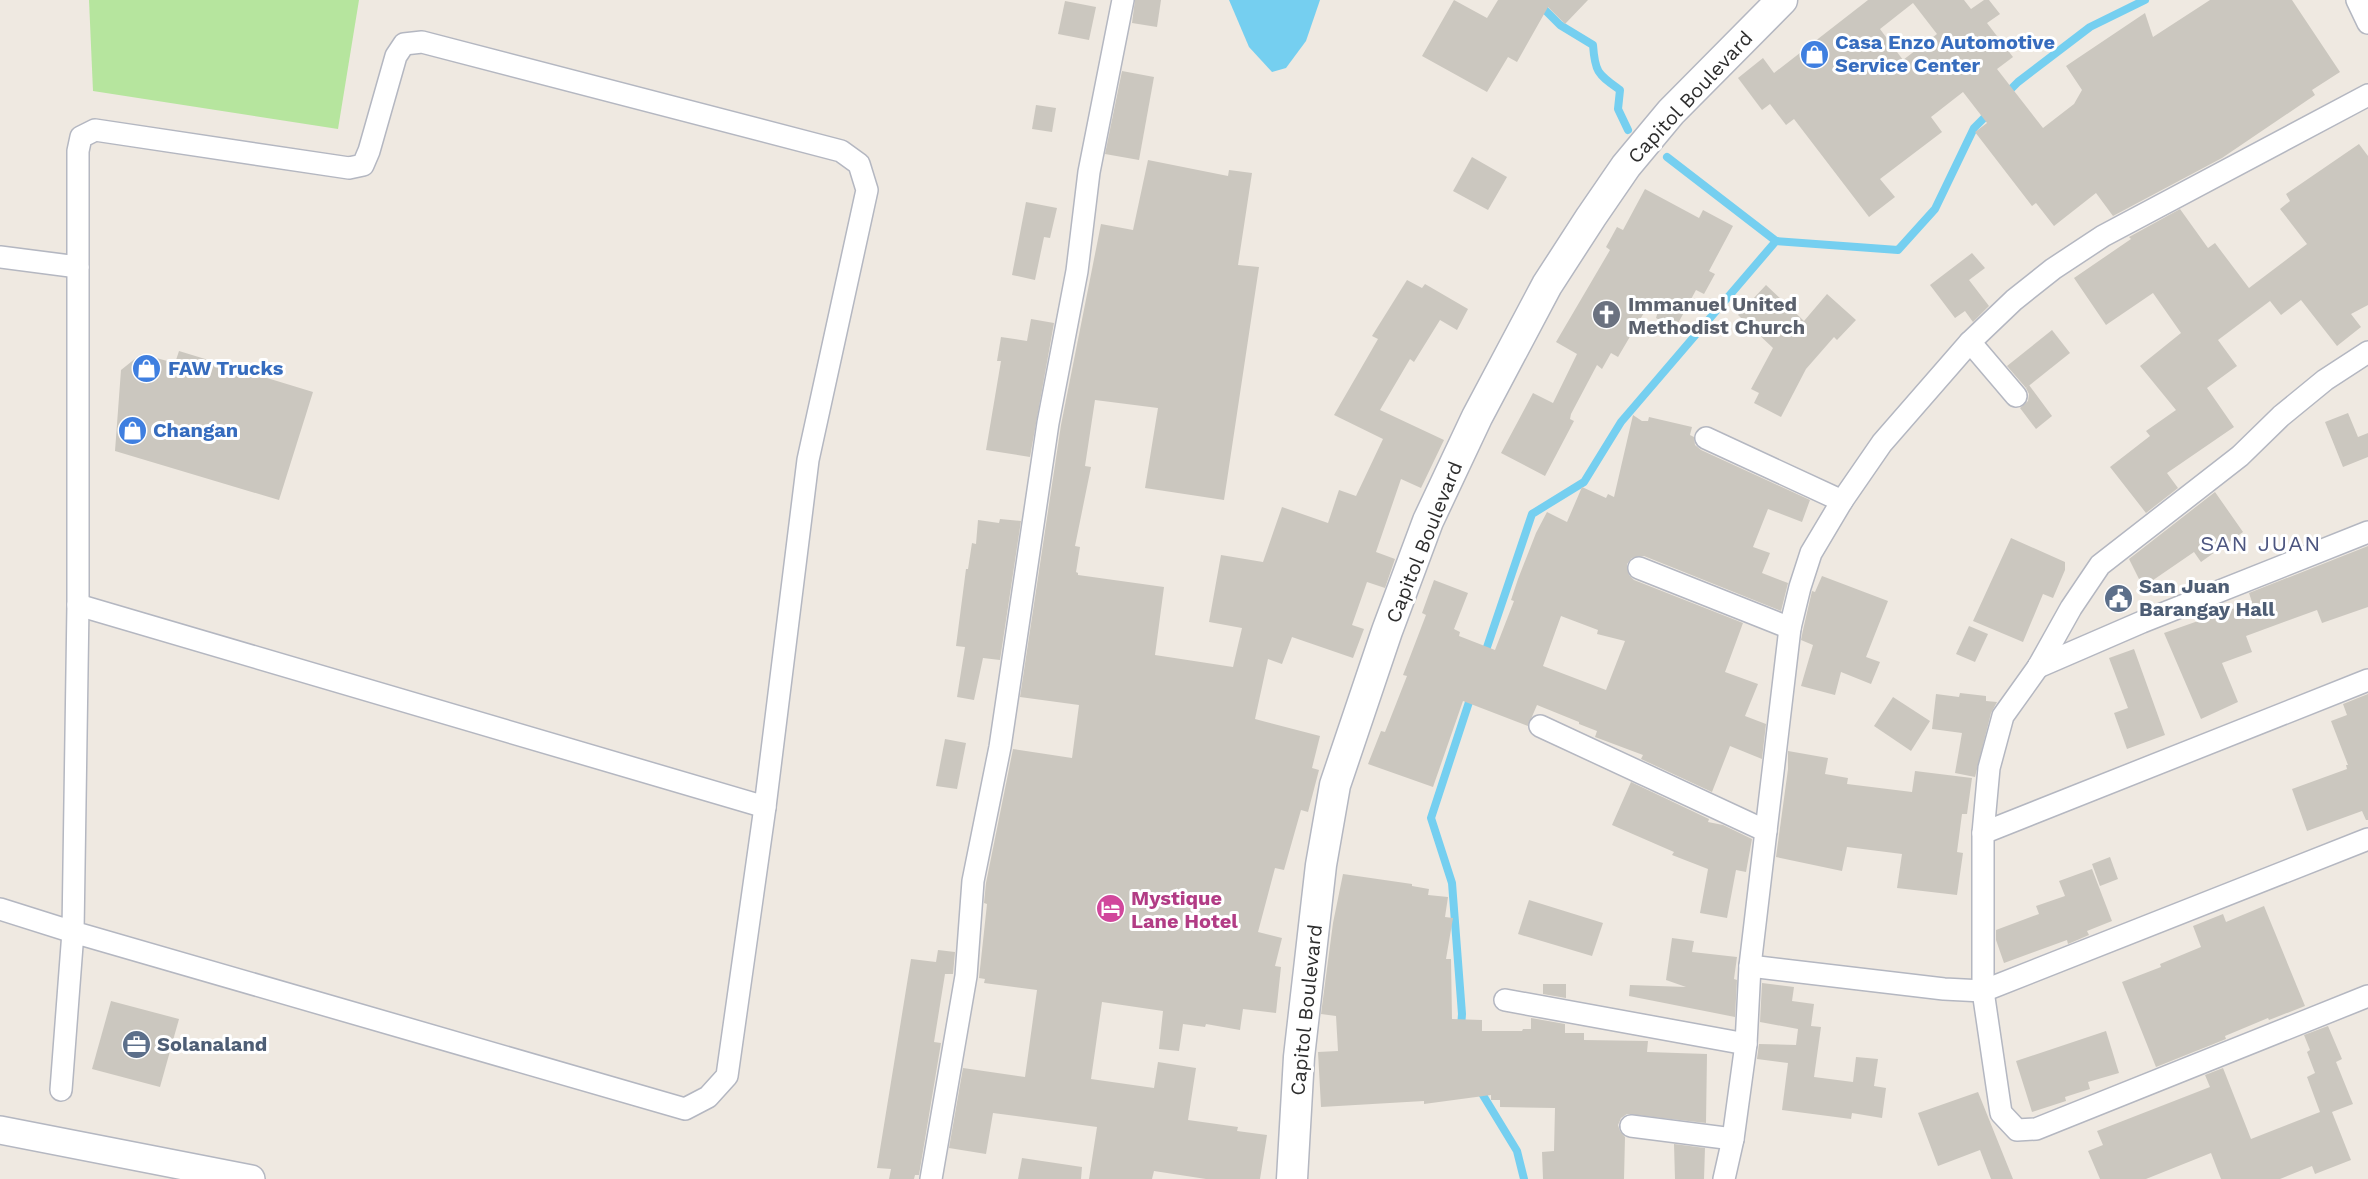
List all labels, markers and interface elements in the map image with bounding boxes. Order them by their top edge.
street label: Capitol Boulevard [1623,26,1757,168]
place label: Casa Enzo Automotive Service Center [1835,30,2055,77]
shop icon: Casa Enzo Automotive Service Center [1798,38,1830,70]
place label: Immanuel United Methodist Church [1628,292,1805,339]
church icon: Immanuel United Methodist Church [1591,299,1623,331]
shop icon: FAW Trucks [131,352,163,384]
place label: FAW Trucks [168,356,284,380]
shop icon: Changan [116,414,148,446]
place label: Changan [153,418,238,442]
street label: Capitol Boulevard [1381,458,1467,626]
district label: SAN JUAN [2200,531,2322,556]
place label: San Juan Barangay Hall [2139,574,2275,621]
public building icon: San Juan Barangay Hall [2102,582,2134,614]
place label: Mystique Lane Hotel [1131,886,1238,933]
hotel icon: Mystique Lane Hotel [1094,893,1126,925]
street label: Capitol Boulevard [1285,923,1327,1097]
office icon: Solanaland [120,1028,152,1060]
place label: Solanaland [157,1032,267,1056]

